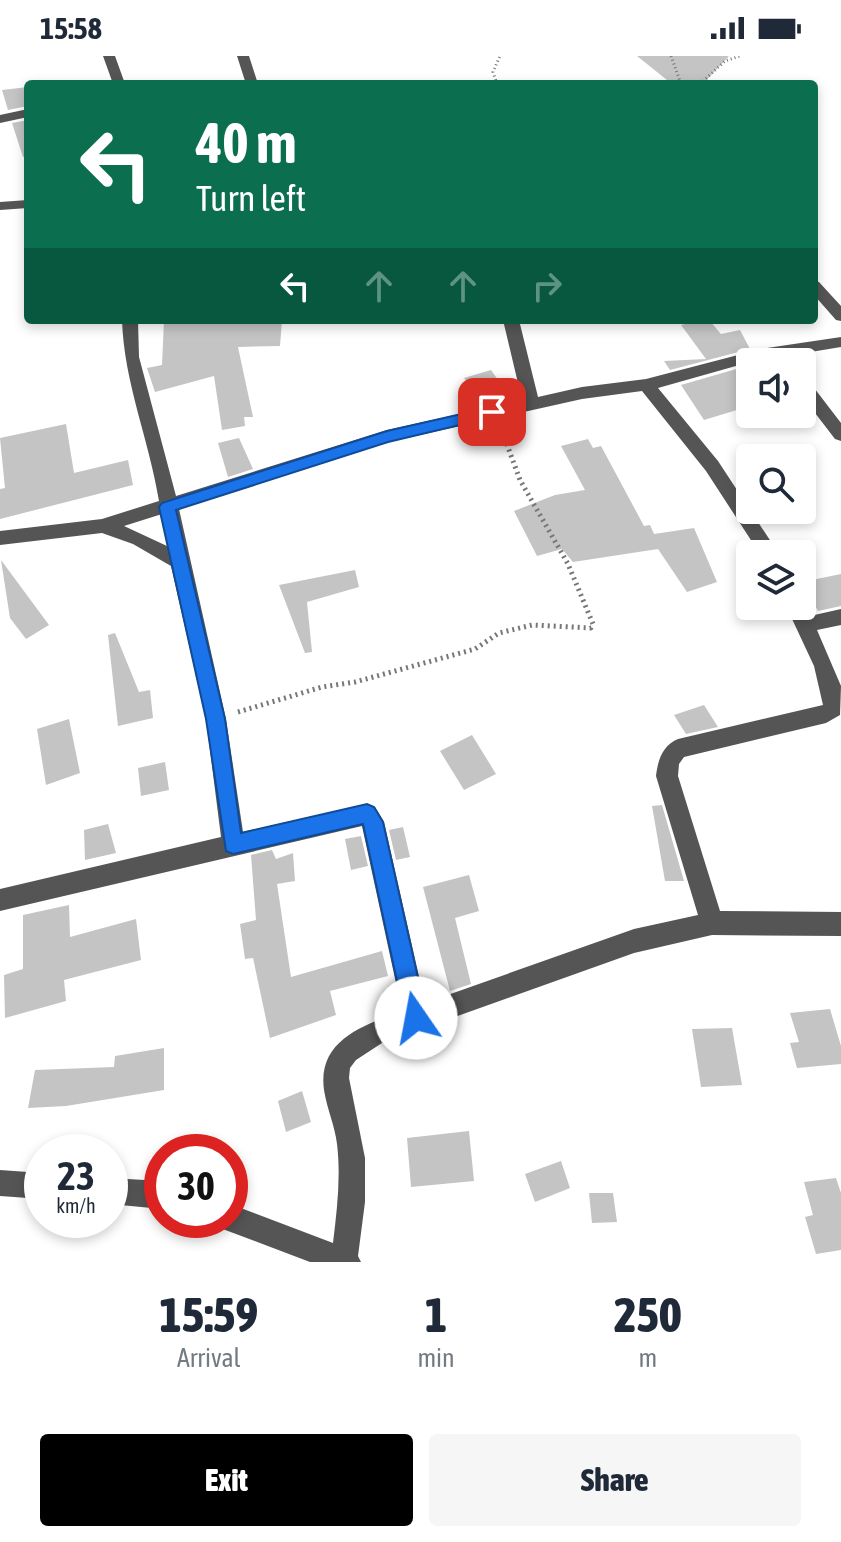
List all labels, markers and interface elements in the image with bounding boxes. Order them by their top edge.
text: 15:58 [40,11,102,45]
text: 40 m [196,111,297,175]
icon: left [64,112,168,216]
text: Turn left [196,177,306,219]
icon: left [273,264,317,308]
icon: ahead [357,264,401,308]
icon: ahead [441,264,485,308]
icon: right [525,264,569,308]
map controls [736,348,816,620]
button: sound [736,348,816,428]
pin [458,378,526,446]
icon: arrive [470,390,514,434]
button: search [736,444,816,524]
button: layers [736,540,816,620]
position arrow [374,976,458,1060]
speed limit sign: 30 [144,1134,248,1238]
text: 23 [57,1153,95,1198]
text: km/h [56,1194,96,1217]
text: 15:59 [159,1287,258,1342]
text: 1 [425,1287,447,1342]
text: 250 [614,1287,682,1342]
text: Arrival [177,1343,240,1373]
text: min [417,1343,455,1373]
text: m [638,1343,657,1373]
button: Exit [40,1434,413,1526]
button: Share [429,1434,801,1526]

